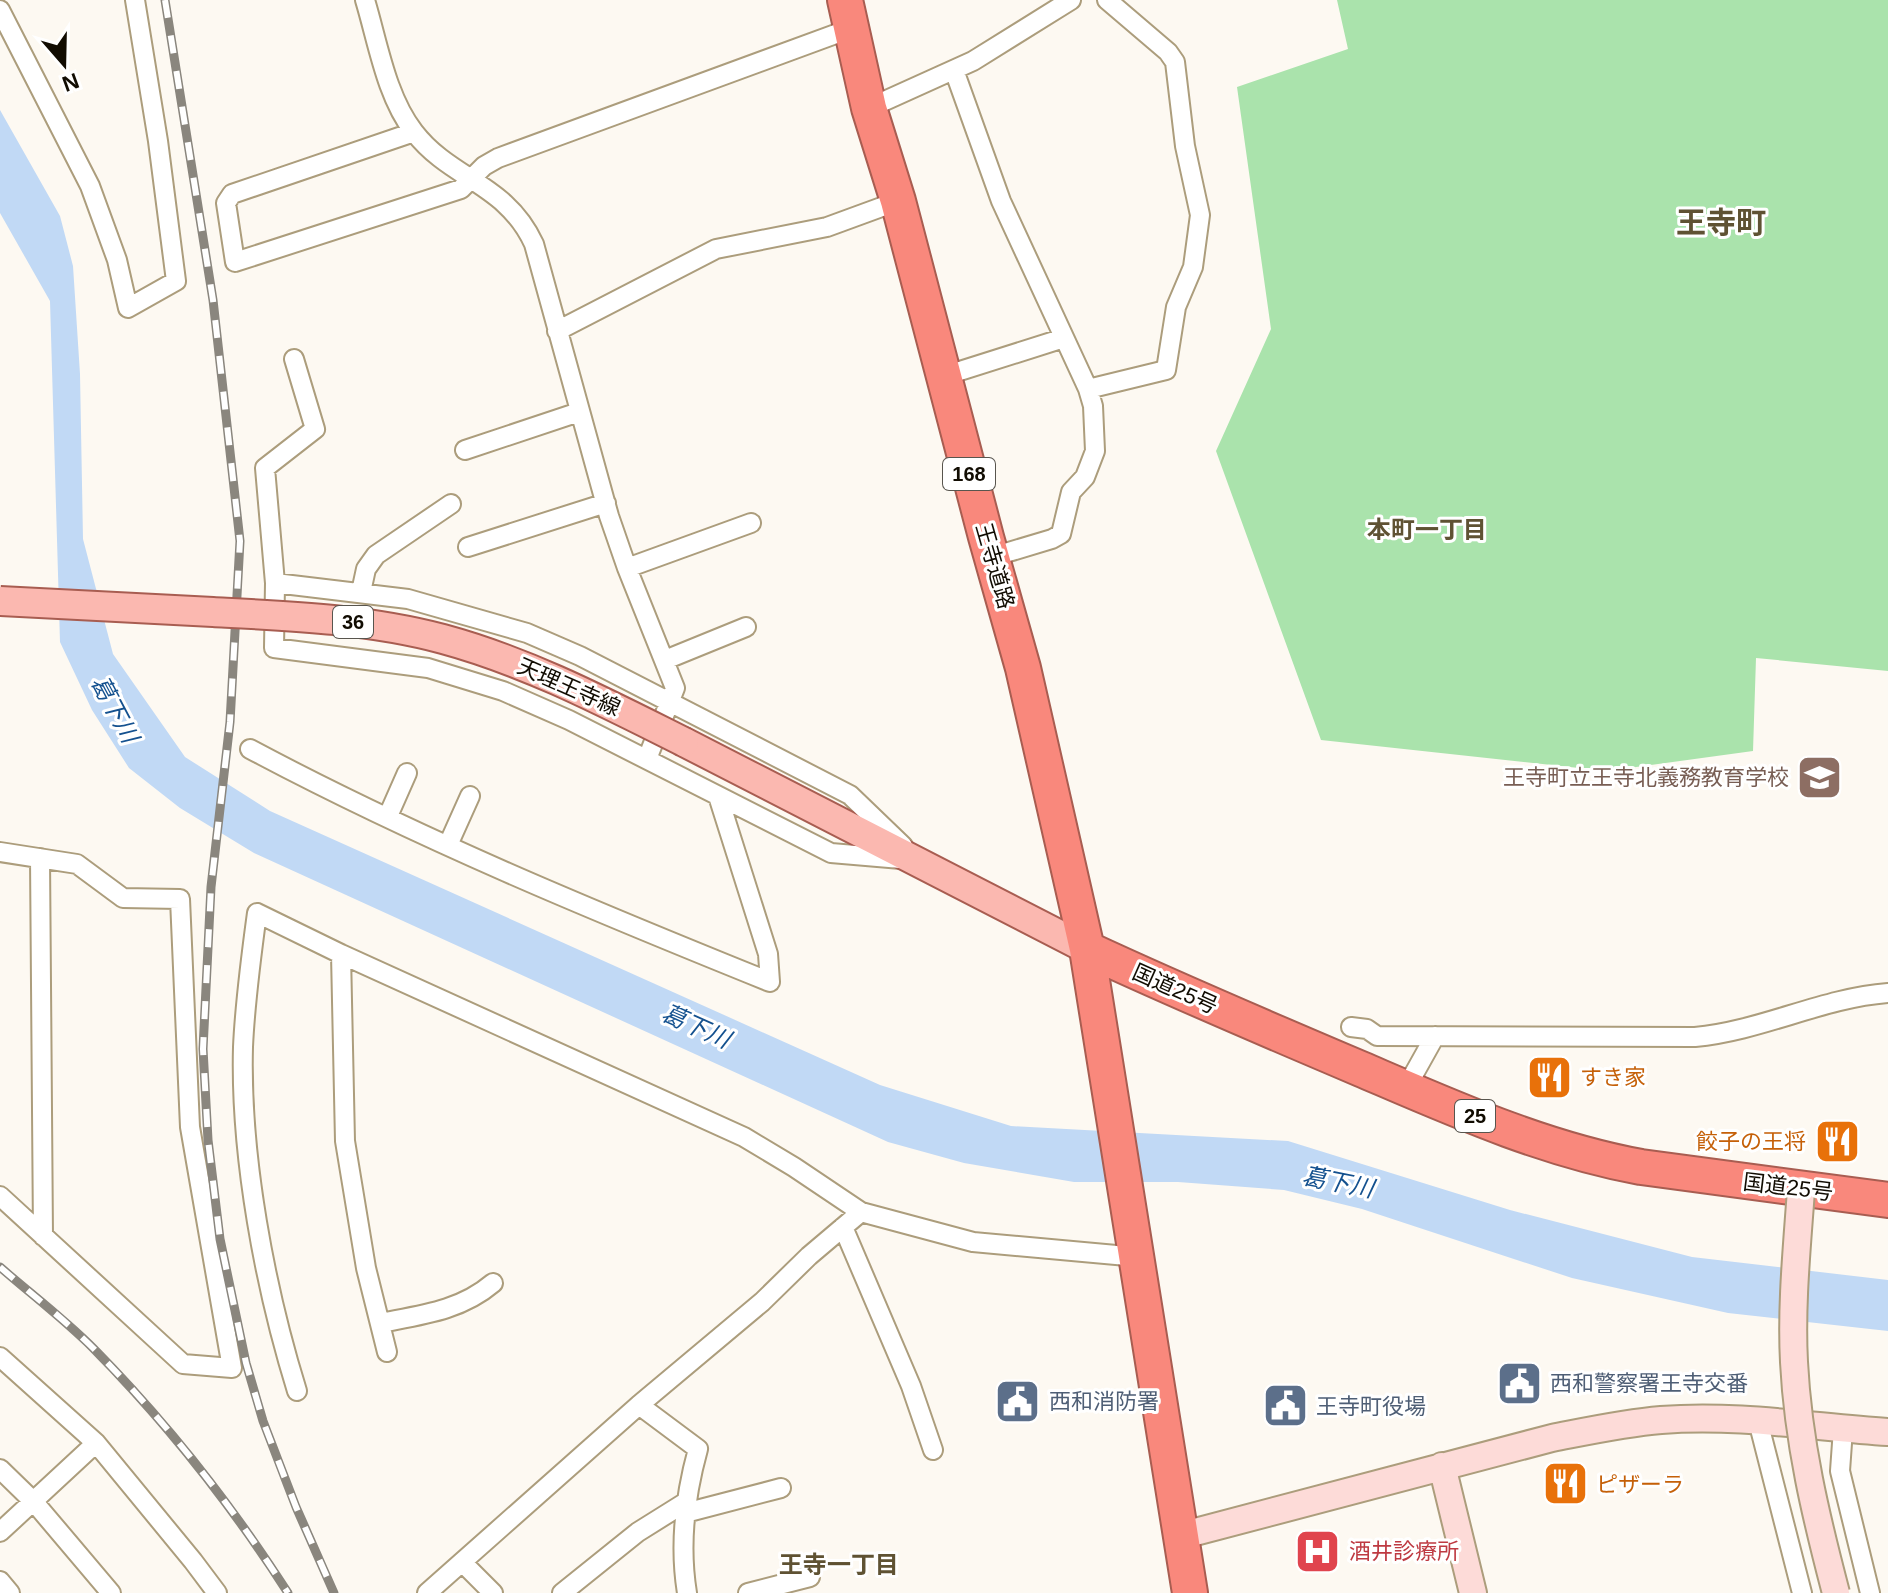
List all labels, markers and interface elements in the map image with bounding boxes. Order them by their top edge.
north arrow [24,24,104,104]
text: N [59,68,82,97]
district label: 王寺町 [1676,206,1766,239]
road number: 168 [943,458,995,490]
district label: 本町一丁目 [1367,516,1487,543]
street label: 王寺道路 [971,520,1019,612]
road number: 36 [333,606,373,638]
street label: 天理王寺線 [514,653,624,721]
water label: 葛下川 [86,671,145,750]
school or university icon: 王寺町立王寺北義務教育学校 [1796,753,1844,801]
place label: 王寺町立王寺北義務教育学校 [1503,765,1789,790]
street label: 国道25号 [1129,959,1221,1019]
water label: 葛下川 [658,999,737,1054]
restaurant icon: すき家 [1525,1053,1573,1101]
place label: すき家 [1580,1065,1646,1090]
road number: 25 [1455,1100,1495,1132]
restaurant icon: 餃子の王将 [1813,1117,1861,1165]
place label: 餃子の王将 [1696,1129,1806,1154]
water label: 葛下川 [1300,1162,1379,1203]
street label: 国道25号 [1742,1169,1834,1205]
public building icon: 西和警察署王寺交番 [1495,1359,1543,1407]
place label: 西和警察署王寺交番 [1550,1371,1748,1396]
public building icon: 西和消防署 [994,1377,1042,1425]
public building icon: 王寺町役場 [1261,1382,1309,1430]
place label: 西和消防署 [1049,1389,1159,1414]
place label: 王寺町役場 [1316,1394,1426,1419]
restaurant icon: ピザーラ [1541,1460,1589,1508]
place label: ピザーラ [1596,1472,1684,1497]
hospital icon: 酒井診療所 [1294,1527,1342,1575]
place label: 酒井診療所 [1349,1539,1459,1564]
district label: 王寺一丁目 [779,1551,899,1578]

